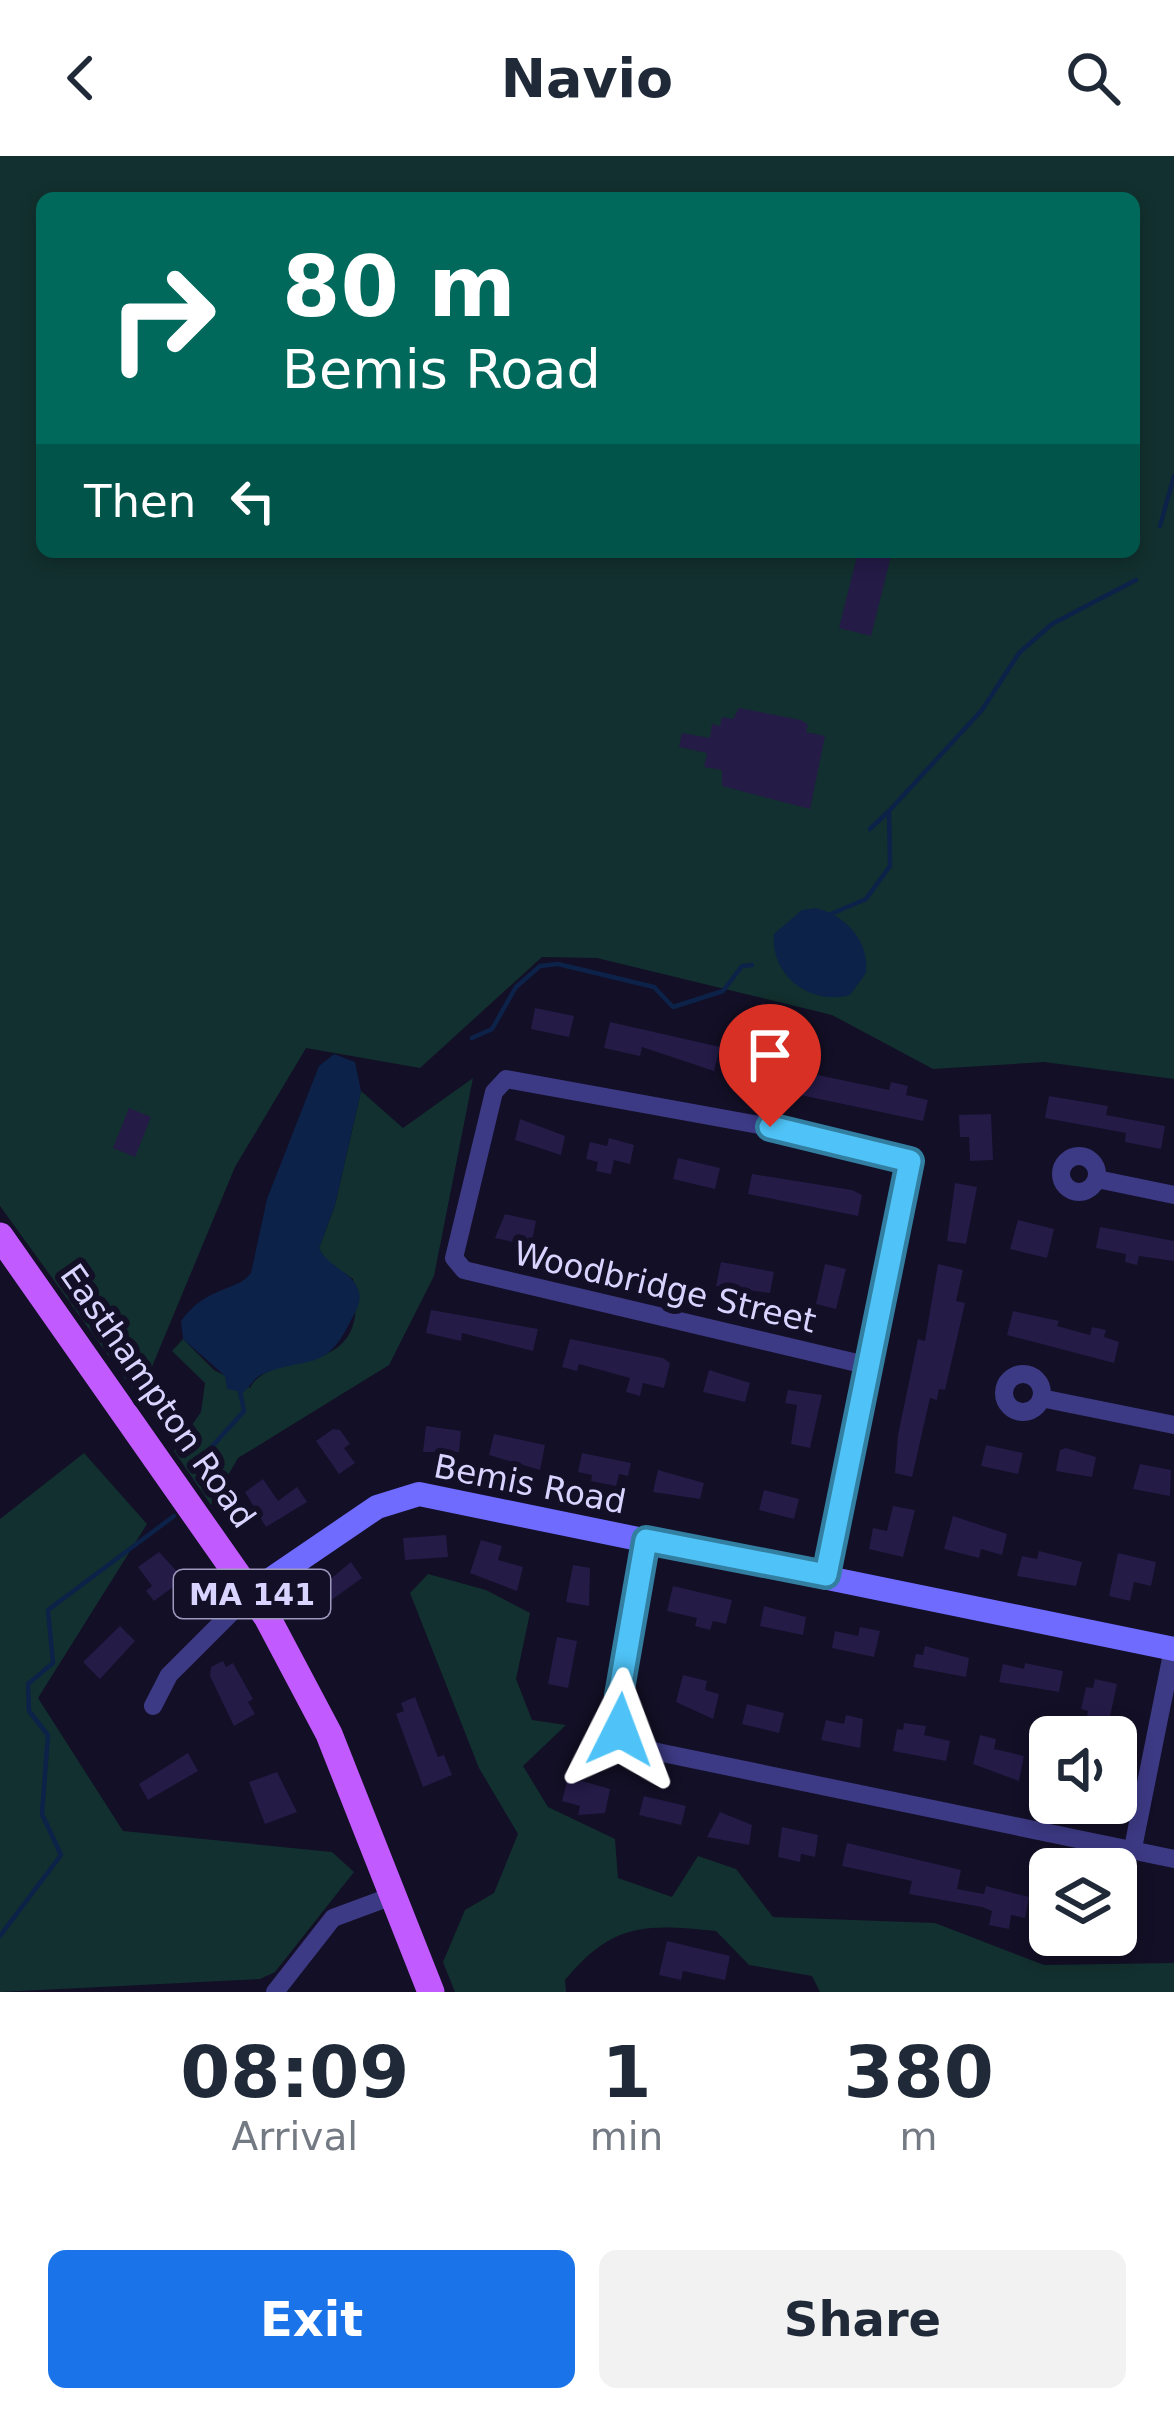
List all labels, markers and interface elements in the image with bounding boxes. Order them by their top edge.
icon: back [48,45,114,111]
icon: search [1060,45,1126,111]
text: Navio [501,47,673,110]
text: 80 m [282,238,516,336]
icon: right [84,240,240,396]
text: Bemis Road [282,338,601,401]
icon: left [220,468,286,534]
text: Then [84,475,196,528]
pin [719,1004,821,1127]
icon: arrive [737,1022,803,1088]
street label: Woodbridge Street [510,1233,820,1341]
street label: Easthampton Road [52,1257,264,1535]
street label: Bemis Road [431,1446,629,1522]
road number: MA 141 [174,1570,330,1618]
position arrow [557,1667,683,1793]
map controls [1029,1716,1137,1956]
button: sound [1029,1716,1137,1824]
button: layers [1029,1848,1137,1956]
text: 08:09 [180,2030,409,2114]
text: 1 [601,2030,651,2114]
text: 380 [843,2030,994,2114]
text: Arrival [231,2114,358,2159]
text: min [590,2114,663,2159]
text: m [900,2114,938,2159]
button: Exit [48,2250,575,2388]
button: Share [599,2250,1126,2388]

